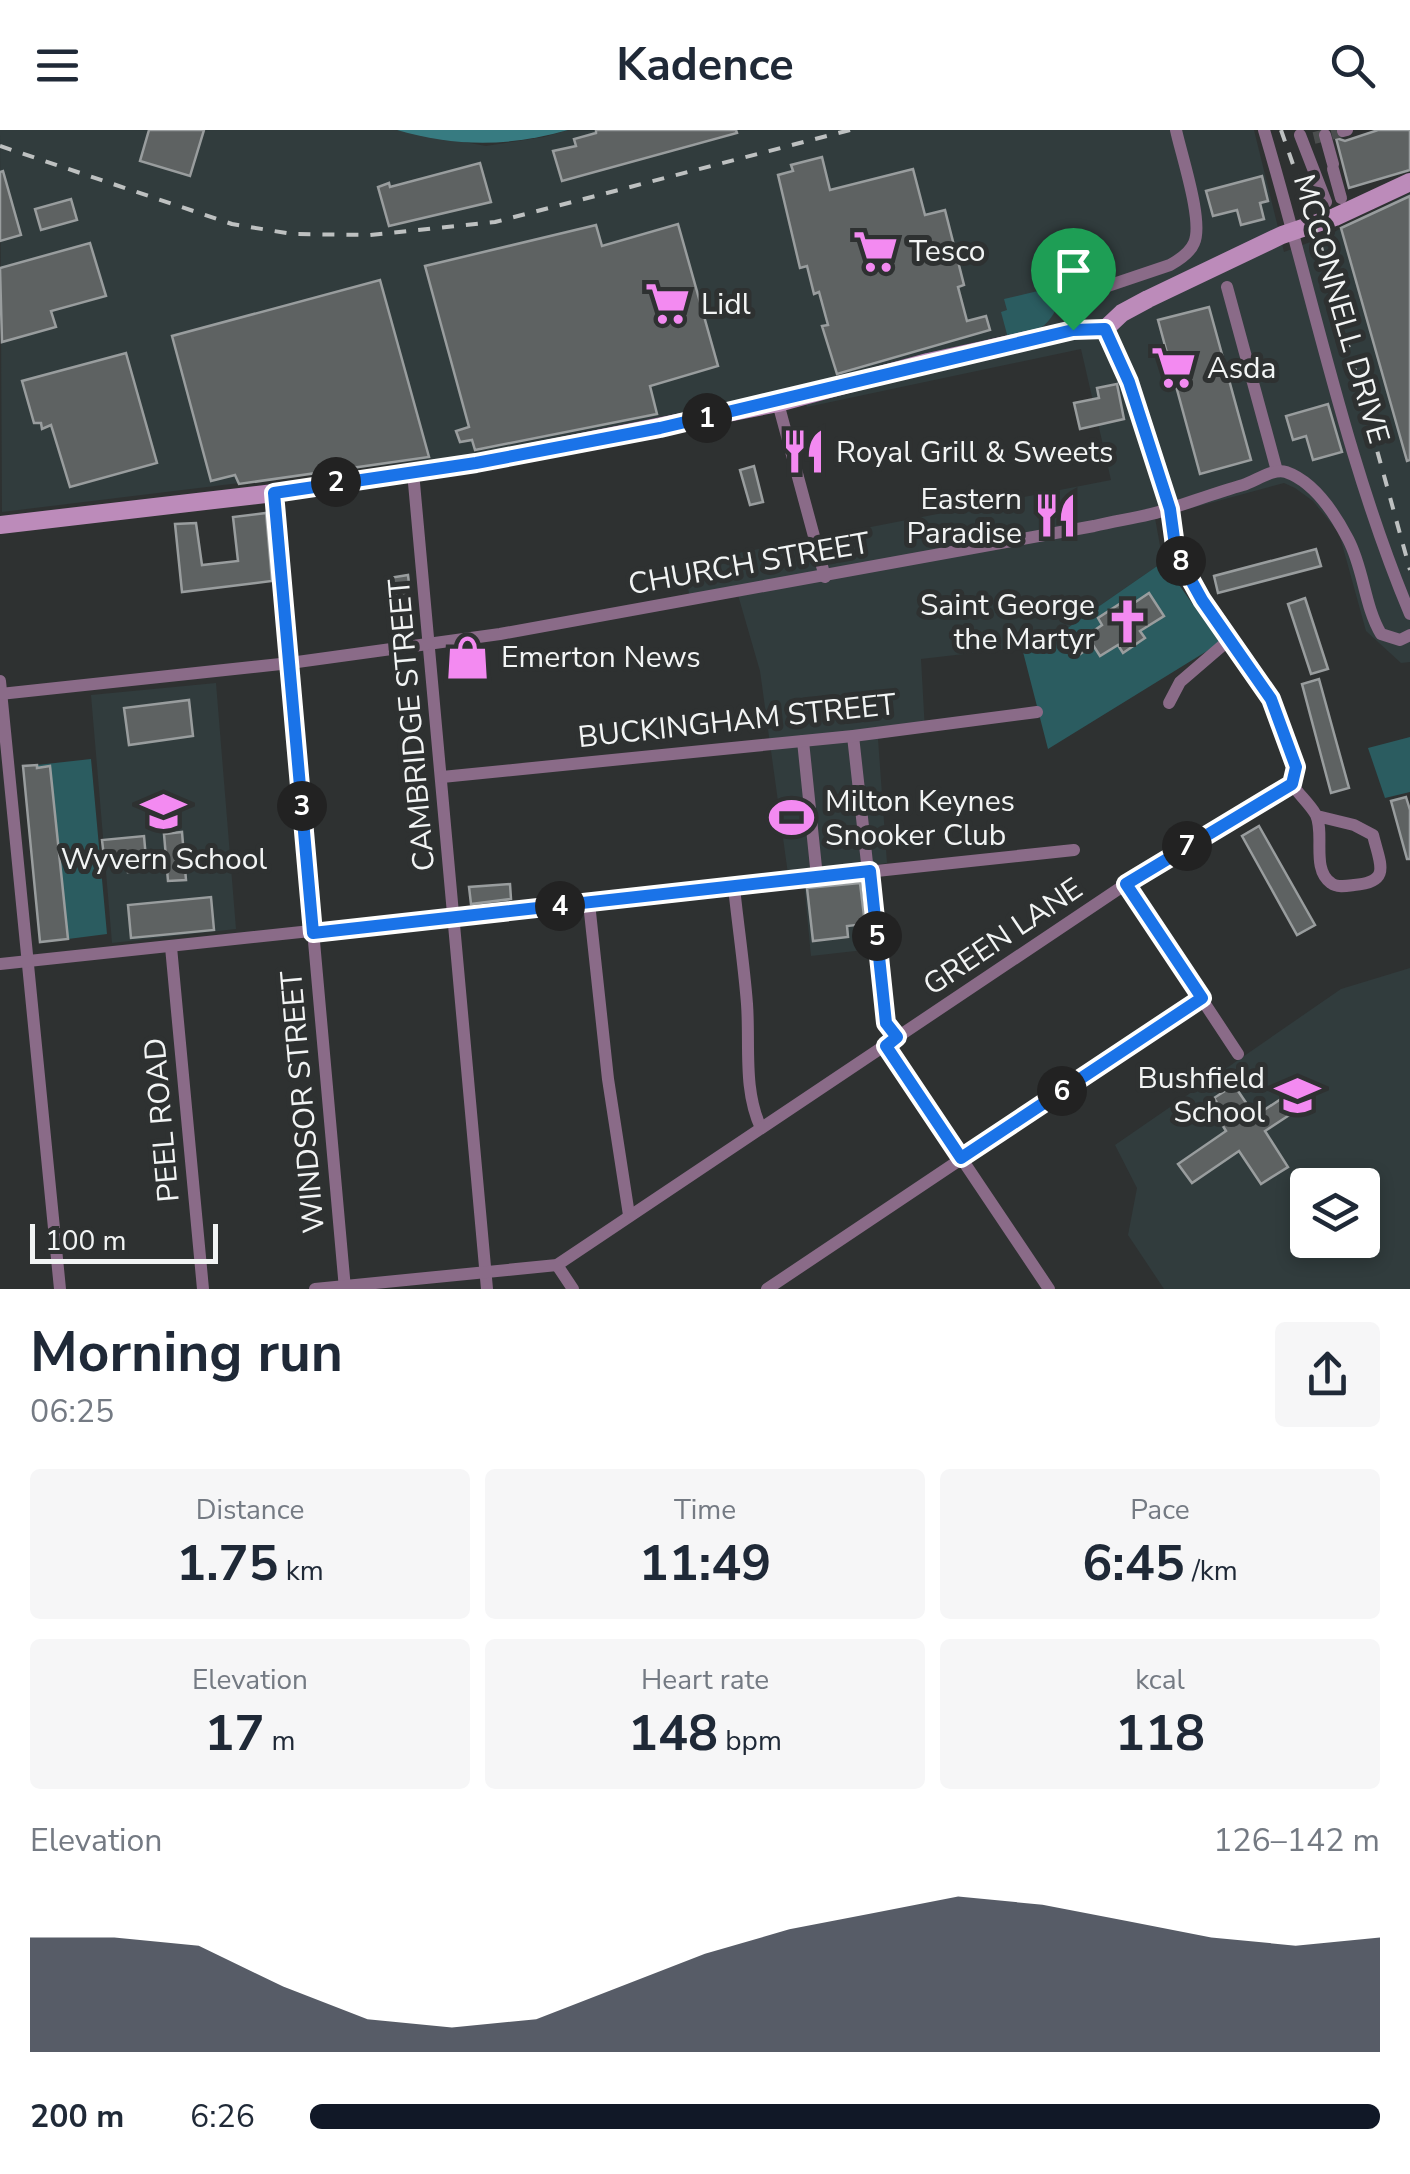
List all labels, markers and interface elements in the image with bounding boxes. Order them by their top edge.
text: Kadence [616,35,794,96]
icon: menu [30,38,85,93]
icon: search [1325,38,1380,93]
street label: MCCONNELL DRIVE [1283,170,1399,448]
supermarket icon: Tesco [852,227,900,275]
pin [1031,228,1116,331]
place label: Tesco [909,231,985,272]
icon: arrive [1046,243,1101,298]
supermarket icon: Lidl [644,280,692,328]
place label: Lidl [701,284,751,325]
supermarket icon: Asda [1150,344,1198,392]
place label: Asda [1207,348,1277,389]
pin: 1 [682,393,732,443]
text: 1 [699,399,715,437]
restaurant icon: Royal Grill & Sweets [779,428,827,476]
place label: Royal Grill & Sweets [836,432,1113,473]
pin: 2 [311,457,361,507]
text: 2 [328,463,344,501]
place label: Eastern Paradise [907,479,1022,554]
restaurant icon: Eastern Paradise [1031,492,1079,540]
street label: CHURCH STREET [625,523,873,605]
pin: 8 [1156,536,1206,586]
text: 8 [1173,542,1189,580]
street label: CAMBRIDGE STREET [379,577,445,873]
place label: Saint George the Martyr [920,585,1095,660]
church icon: Saint George the Martyr [1104,598,1152,646]
shop icon: Emerton News [444,633,492,681]
place label: Emerton News [501,637,701,678]
street label: BUCKINGHAM STREET [576,684,898,758]
pin: 3 [277,781,327,831]
place label: Milton Keynes Snooker Club [825,781,1015,856]
text: 3 [294,787,310,825]
school or university icon: Wyvern School [140,788,188,836]
sports icon: Milton Keynes Snooker Club [768,794,816,842]
pin: 7 [1162,821,1212,871]
text: 7 [1179,827,1195,865]
place label: Wyvern School [61,839,267,880]
street label: GREEN LANE [915,869,1091,1005]
pin: 4 [535,881,585,931]
text: 4 [552,887,568,925]
pin: 5 [852,911,902,961]
text: 5 [869,917,885,955]
street label: WINDSOR STREET [271,969,335,1235]
street label: PEEL ROAD [134,1036,190,1204]
place label: Bushfield School [1137,1058,1265,1133]
pin: 6 [1037,1066,1087,1116]
school or university icon: Bushfield School [1274,1071,1322,1119]
text: 6 [1054,1072,1070,1110]
map controls [1290,1168,1380,1258]
button: layers [1290,1168,1380,1258]
scale bar [30,1219,218,1264]
text: 100 m [45,1222,127,1260]
text: Morning run [30,1315,343,1390]
button: share [1275,1322,1380,1427]
text: 06:25 [30,1390,114,1433]
text: Distance [196,1491,304,1529]
text: Time [674,1491,736,1529]
text: Pace [1130,1491,1190,1529]
text: 1.75 [176,1529,279,1598]
text: 11:49 [639,1529,771,1598]
text: 6:45 [1082,1529,1185,1598]
text: km [279,1552,324,1590]
text: /km [1185,1552,1238,1590]
text: Elevation [192,1661,308,1699]
text: Heart rate [641,1661,769,1699]
text: kcal [1135,1661,1185,1699]
text: 17 [204,1699,264,1768]
text: 148 [628,1699,718,1768]
text: 118 [1115,1699,1205,1768]
text: m [264,1722,296,1760]
text: bpm [718,1722,782,1760]
text: Elevation [30,1819,163,1862]
text: 126–142 m [1213,1819,1380,1862]
text: 200 m [30,2095,124,2138]
text: 6:26 [190,2095,255,2138]

